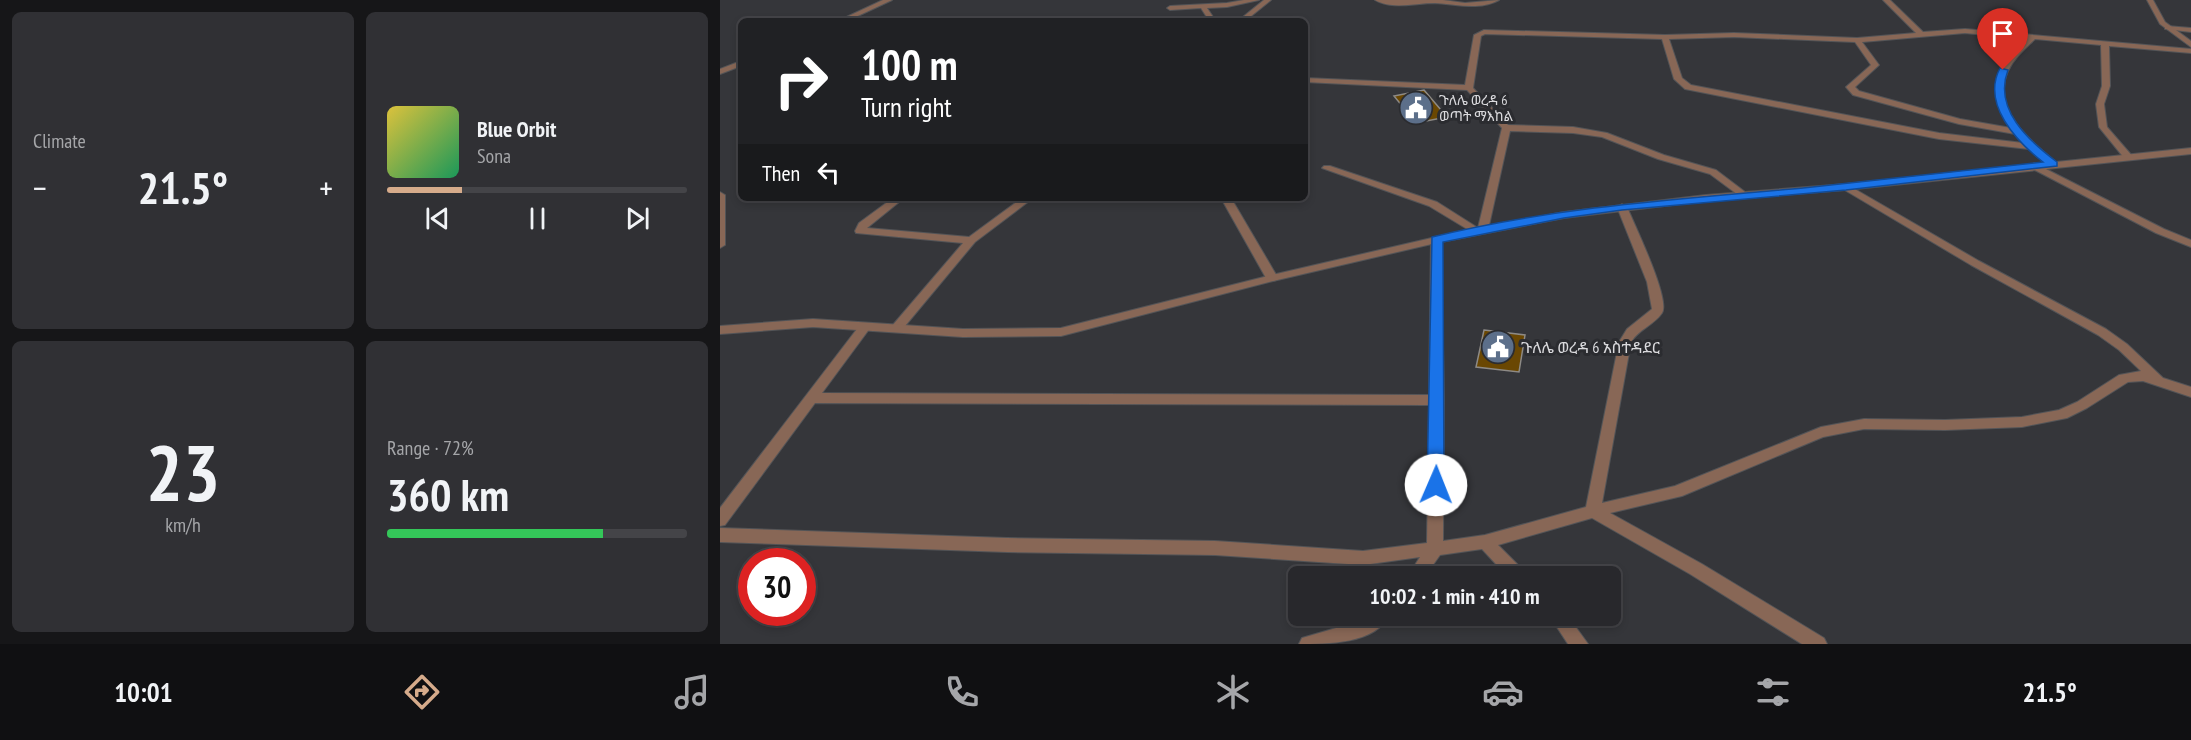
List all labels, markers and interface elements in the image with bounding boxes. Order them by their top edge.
pin [1977,8,2028,70]
icon: arrive [1986,17,2019,50]
text: 100 m [861,37,958,92]
icon: right [762,42,840,120]
text: Turn right [861,90,952,124]
public building icon: ጉለሌ ወረዳ 6 ወጣት ማእከል [1398,90,1434,126]
place label: ጉለሌ ወረዳ 6 ወጣት ማእከል [1439,91,1514,125]
text: Blue Orbit [477,115,556,143]
text: Climate [33,128,86,154]
text: Sona [477,143,511,169]
icon: left [812,156,845,189]
text: 21.5° [138,158,228,216]
text: Then [762,159,800,187]
text: − [33,166,47,209]
text: + [319,166,333,209]
icon: previous [421,202,454,235]
icon: pause [521,202,554,235]
icon: next [621,202,654,235]
public building icon: ጉለሌ ወረዳ 6 አስተዳደር [1480,329,1516,365]
place label: ጉለሌ ወረዳ 6 አስተዳደር [1521,337,1660,357]
text: 23 [146,422,220,523]
text: Range · 72% [387,435,474,461]
position arrow [1404,453,1468,517]
text: 360 km [387,465,509,523]
text: km/h [165,512,201,538]
speed limit sign: 30 [738,548,816,626]
text: 10:02 · 1 min · 410 m [1369,582,1540,610]
icon: directions [401,671,443,713]
icon: music [671,671,713,713]
icon: phone [941,671,983,713]
icon: climate [1212,671,1254,713]
icon: car [1482,671,1524,713]
icon: filters [1752,671,1794,713]
text: 10:01 [114,675,173,709]
text: 21.5° [2023,675,2077,709]

